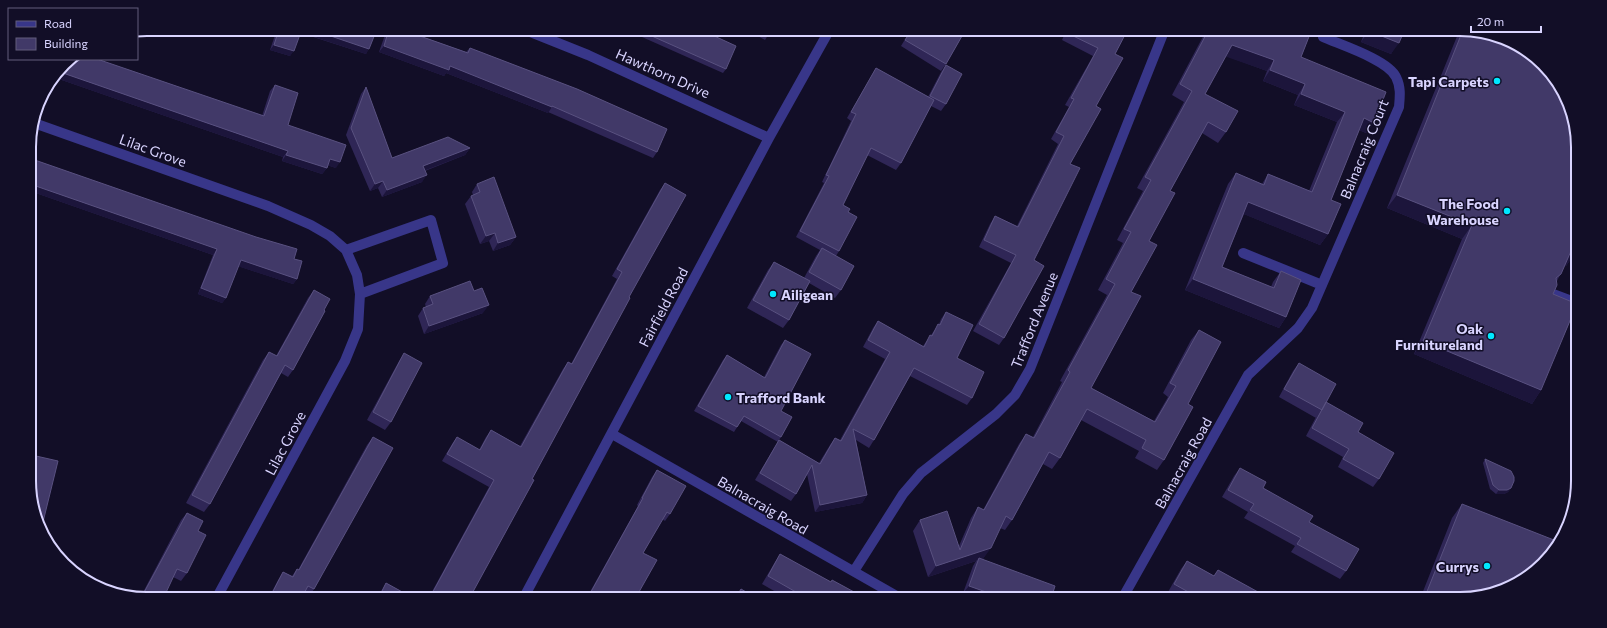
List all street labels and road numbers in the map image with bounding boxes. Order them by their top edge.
street label: Hawthorn Drive [613,45,713,101]
street label: Balnacraig Court [1336,96,1392,201]
street label: Lilac Grove [117,130,189,170]
street label: Fairfield Road [635,264,691,350]
street label: Trafford Avenue [1007,269,1061,371]
street label: Lilac Grove [261,408,309,478]
street label: Balnacraig Road [1151,414,1215,512]
street label: Balnacraig Road [715,472,811,538]

